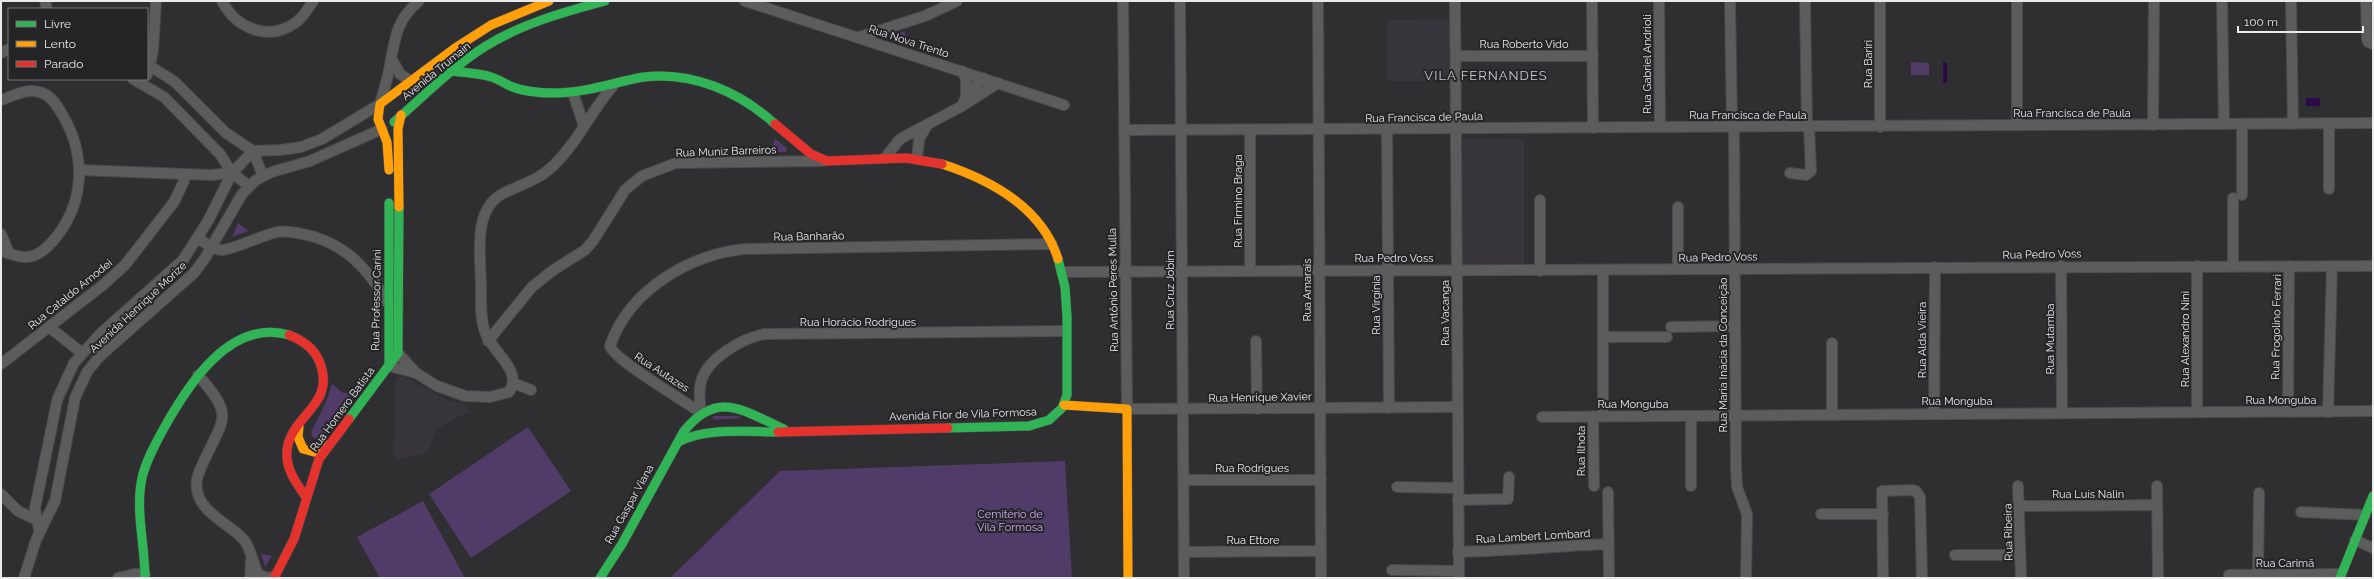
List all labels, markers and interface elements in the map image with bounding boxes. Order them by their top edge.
legend [8,8,148,80]
scale bar [2238,8,2363,34]
street label: Rua Gabriel Andrioli [1641,14,1654,114]
text: 100 m [2244,15,2278,29]
text: Livre [44,17,71,31]
street label: Rua Nova Trento [867,22,951,61]
text: Lento [44,37,76,51]
street label: Rua Roberto Vido [1480,38,1569,51]
street label: Avenida Trumain [399,40,473,103]
street label: Rua Bariri [1862,40,1875,88]
text: Parado [44,57,83,71]
district label: VILA FERNANDES [1424,68,1548,83]
street label: Rua Francisca de Paula [2013,107,2131,120]
street label: Rua Francisca de Paula [1689,109,1807,122]
street label: Rua Francisca de Paula [1365,110,1483,125]
street label: Rua Muniz Barreiros [675,143,777,160]
street label: Rua Firmino Braga [1232,154,1245,248]
street label: Rua Antônio Peres Mulla [1106,228,1121,352]
street label: Rua Banharão [773,229,845,244]
street label: Rua Pedro Voss [2002,247,2082,262]
street label: Rua Professor Carini [369,249,384,351]
street label: Rua Cruz Jobim [1164,250,1177,330]
street label: Rua Pedro Voss [1678,250,1758,265]
street label: Rua Pedro Voss [1354,252,1434,265]
street label: Rua Cataldo Amodei [26,257,115,332]
street label: Rua Amarais [1301,258,1314,322]
street label: Avenida Henrique Morize [87,259,190,356]
street label: Rua Frogolino Ferrari [2269,274,2284,380]
street label: Rua Virgínia [1370,275,1383,335]
street label: Rua Maria Inácia da Conceição [1717,277,1730,433]
street label: Rua Vacanga [1439,280,1452,346]
street label: Rua Alexandro Nini [2179,291,2192,387]
street label: Rua Alda Vieira [1916,302,1929,378]
street label: Rua Mutamba [2044,303,2057,375]
street label: Rua Horácio Rodrigues [800,316,916,329]
street label: Rua Autazes [632,350,692,395]
street label: Rua Homero Batista [307,365,377,454]
street label: Rua Henrique Xavier [1208,390,1312,405]
street label: Rua Monguba [2245,394,2317,407]
street label: Rua Monguba [1921,395,1993,408]
street label: Rua Monguba [1597,398,1669,411]
street label: Avenida Flor de Vila Formosa [889,405,1037,424]
street label: Rua Ilhota [1575,426,1588,476]
street label: Rua Gaspar Viana [602,462,657,546]
street label: Rua Rodrigues [1215,462,1289,475]
street label: Rua Luís Nalin [2052,488,2124,501]
street label: Rua Ribeira [2001,503,2016,561]
park label: Cemitério de Vila Formosa [977,508,1043,534]
street label: Rua Lambert Lombard [1475,527,1591,546]
street label: Rua Ettore [1226,534,1280,547]
street label: Rua Carimã [2256,557,2314,570]

